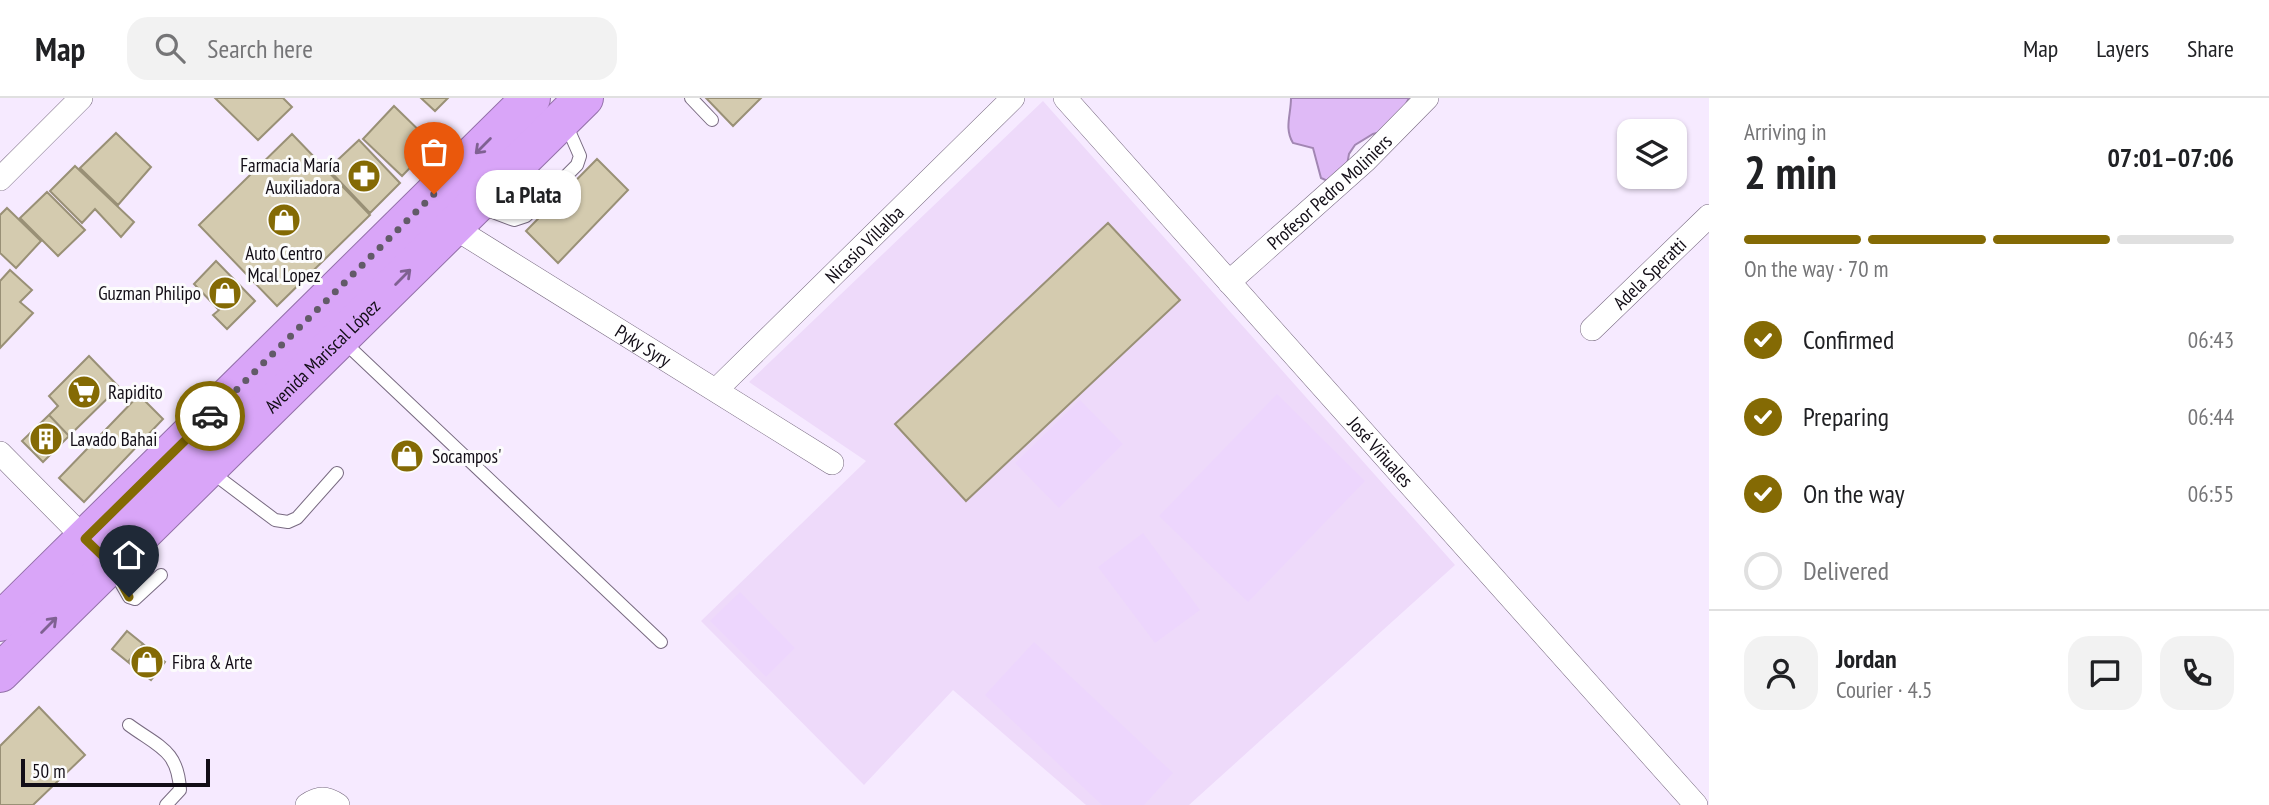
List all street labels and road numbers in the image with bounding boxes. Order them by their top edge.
street label: Profesor Pedro Moliniers [1262,129,1397,254]
street label: Nicasio Villalba [820,200,909,288]
street label: Adela Speratti [1608,233,1691,314]
street label: Avenida Mariscal López [259,294,385,418]
street label: Pyky Syry [611,319,676,372]
street label: José Viñuales [1342,411,1418,492]

